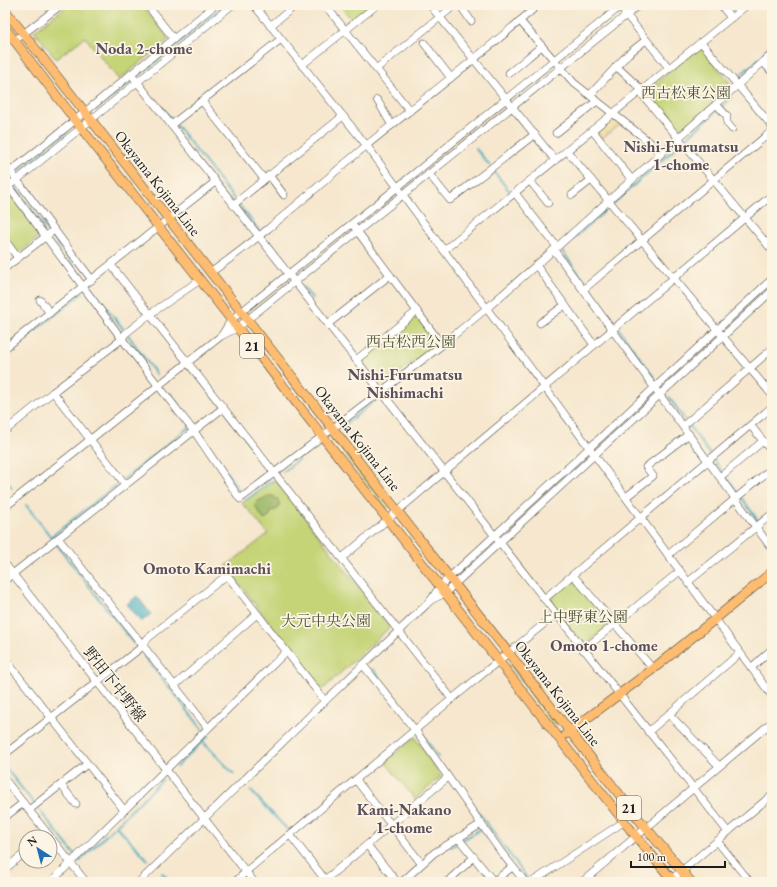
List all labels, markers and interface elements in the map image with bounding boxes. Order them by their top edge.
district label: Noda 2-chome [96,38,193,59]
park label: 西古松東公園 [641,83,731,102]
street label: Okayama Kojima Line [111,126,205,240]
district label: Nishi-Furumatsu 1-chome [623,136,739,175]
park label: 西古松西公園 [366,332,456,351]
road number: 21 [240,334,264,358]
district label: Nishi-Furumatsu Nishimachi [347,364,463,403]
street label: Okayama Kojima Line [311,381,405,495]
district label: Omoto Kamimachi [143,558,271,579]
park label: 上中野東公園 [538,607,628,626]
park label: 大元中央公園 [281,611,371,630]
district label: Omoto 1-chome [550,635,658,656]
street label: Okayama Kojima Line [511,636,605,750]
street label: 野田下中野線 [80,643,150,725]
road number: 21 [617,796,641,820]
district label: Kami-Nakano 1-chome [357,799,451,838]
north arrow [18,829,58,869]
text: N [24,833,40,849]
scale bar [631,843,725,869]
text: 100 m [637,849,667,865]

